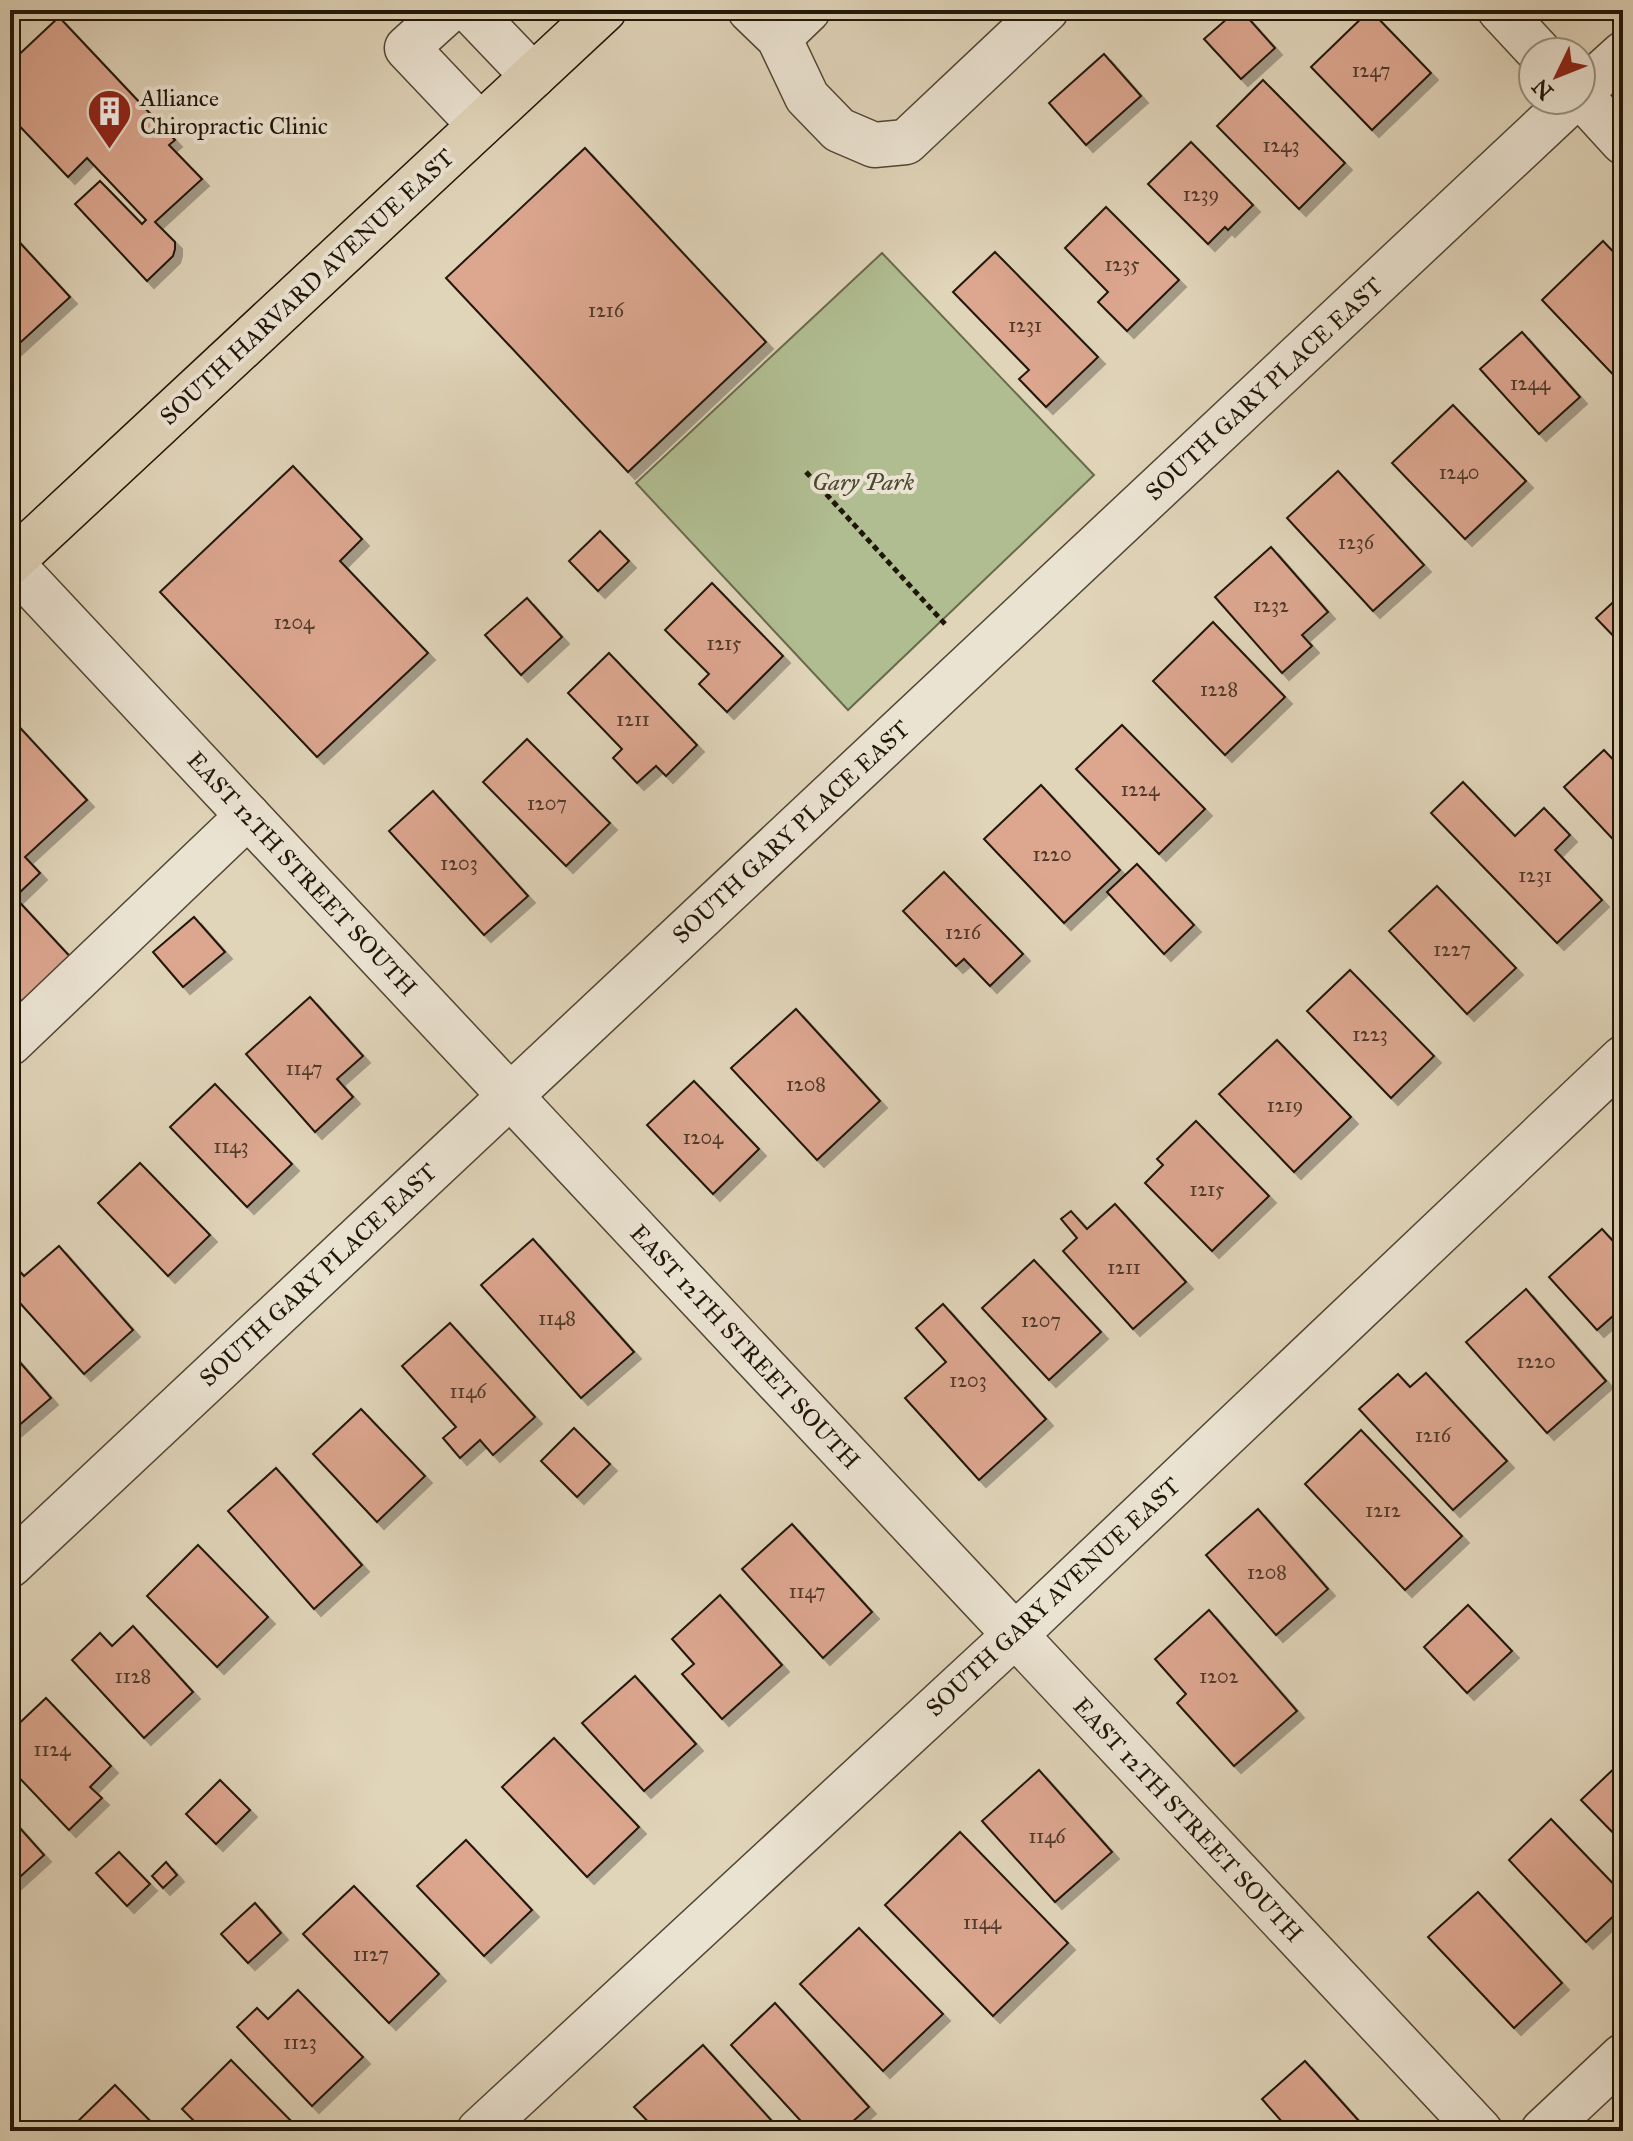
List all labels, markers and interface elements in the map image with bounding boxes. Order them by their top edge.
north arrow [1517,36,1597,116]
house number: 1247 [1352,58,1390,82]
text: N [1526,73,1559,105]
place label: Alliance Chiropractic Clinic [139,83,328,141]
building icon: Alliance Chiropractic Clinic [85,88,133,151]
house number: 1243 [1263,133,1299,157]
street label: SOUTH HARVARD AVENUE EAST [154,143,460,431]
house number: 1239 [1183,182,1219,206]
house number: 1235 [1104,252,1140,276]
street label: SOUTH GARY PLACE EAST [1139,271,1389,507]
house number: 1216 [588,298,625,322]
house number: 1231 [1008,313,1042,337]
house number: 1244 [1510,371,1551,395]
house number: 1240 [1439,460,1479,484]
park label: Gary Park [812,467,914,497]
house number: 1236 [1338,530,1375,554]
house number: 1232 [1253,593,1289,617]
house number: 1204 [274,610,315,634]
house number: 1215 [707,631,741,655]
house number: 1228 [1200,677,1238,701]
house number: 1211 [616,707,650,731]
street label: SOUTH GARY PLACE EAST [666,714,916,950]
street label: EAST 12TH STREET SOUTH [181,745,423,1003]
house number: 1224 [1121,777,1160,801]
house number: 1207 [527,791,567,815]
house number: 1220 [1032,842,1072,866]
house number: 1203 [440,851,478,875]
house number: 1231 [1518,863,1552,887]
house number: 1216 [945,920,982,944]
house number: 1227 [1433,937,1471,961]
house number: 1223 [1352,1022,1388,1046]
house number: 1147 [286,1056,322,1080]
house number: 1208 [786,1072,826,1096]
house number: 1219 [1267,1093,1303,1117]
house number: 1204 [683,1125,724,1149]
house number: 1143 [214,1134,248,1158]
street label: SOUTH GARY PLACE EAST [193,1157,443,1393]
house number: 1215 [1190,1177,1224,1201]
street label: EAST 12TH STREET SOUTH [624,1218,866,1476]
house number: 1211 [1107,1255,1141,1279]
house number: 1148 [538,1306,576,1330]
house number: 1207 [1021,1308,1061,1332]
house number: 1220 [1516,1349,1556,1373]
house number: 1203 [949,1368,987,1392]
house number: 1146 [449,1379,487,1403]
house number: 1216 [1415,1423,1452,1447]
street label: SOUTH GARY AVENUE EAST [919,1471,1187,1723]
house number: 1212 [1365,1498,1401,1522]
house number: 1208 [1247,1560,1287,1584]
house number: 1147 [789,1579,825,1603]
house number: 1128 [115,1664,151,1688]
house number: 1202 [1199,1664,1239,1688]
street label: EAST 12TH STREET SOUTH [1067,1691,1309,1949]
house number: 1124 [34,1737,71,1761]
house number: 1146 [1028,1824,1066,1848]
house number: 1144 [963,1910,1002,1934]
house number: 1127 [353,1942,389,1966]
house number: 1123 [283,2030,317,2054]

